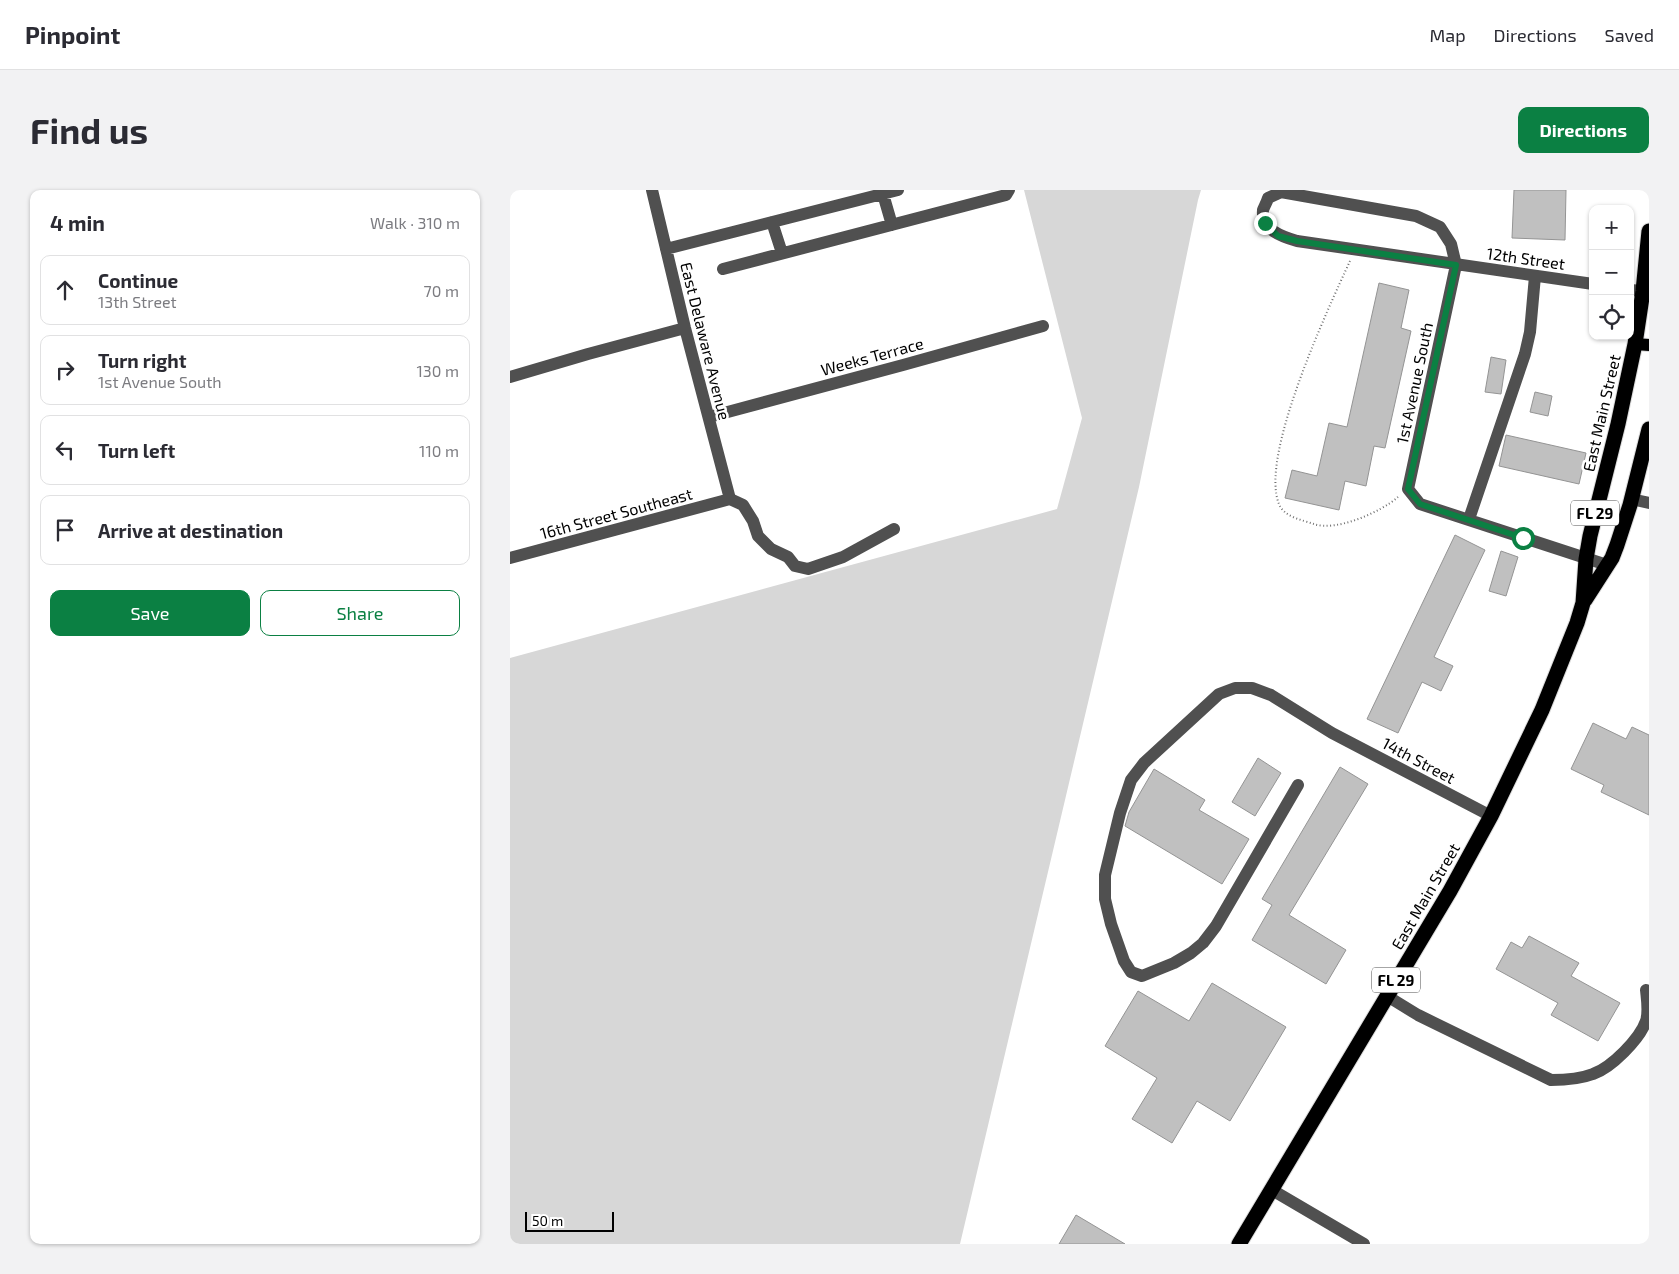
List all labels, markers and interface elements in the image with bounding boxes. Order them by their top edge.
text: Pinpoint [25,20,120,49]
text: Map [1429,24,1466,46]
text: Directions [1494,24,1577,46]
text: Saved [1605,24,1654,46]
button: Directions [1518,107,1649,153]
text: Find us [30,109,148,151]
map controls [1589,205,1634,340]
button: + [1589,205,1634,250]
text: 4 min [50,210,105,235]
route end [1254,212,1277,235]
text: Walk · 310 m [370,213,460,232]
street label: 12th Street [1486,243,1566,273]
button: − [1589,250,1634,295]
street label: East Delaware Avenue [677,260,735,422]
text: Continue [98,269,178,292]
icon: ahead [51,276,79,304]
text: 70 m [424,281,459,300]
text: 13th Street [98,292,177,311]
button: locate [1589,295,1634,340]
street label: 1st Avenue South [1392,321,1436,445]
street label: Weeks Terrace [819,333,925,379]
text: Turn right [98,349,186,372]
street label: East Main Street [1578,353,1624,473]
icon: right [51,356,79,384]
text: 130 m [417,361,459,380]
text: 1st Avenue South [98,372,222,391]
icon: left [51,436,79,464]
text: Turn left [98,439,175,462]
text: 110 m [419,441,459,460]
street label: 16th Street Southeast [538,484,694,542]
road number: FL 29 [1571,500,1619,526]
icon: arrive [51,516,79,544]
text: Arrive at destination [98,519,283,542]
route start [1512,527,1535,550]
button: Save [50,590,250,636]
button: Share [260,590,460,636]
street label: 14th Street [1379,733,1459,787]
street label: East Main Street [1387,839,1463,953]
road number: FL 29 [1372,968,1420,992]
scale bar [525,1209,614,1232]
text: 50 m [532,1212,563,1229]

